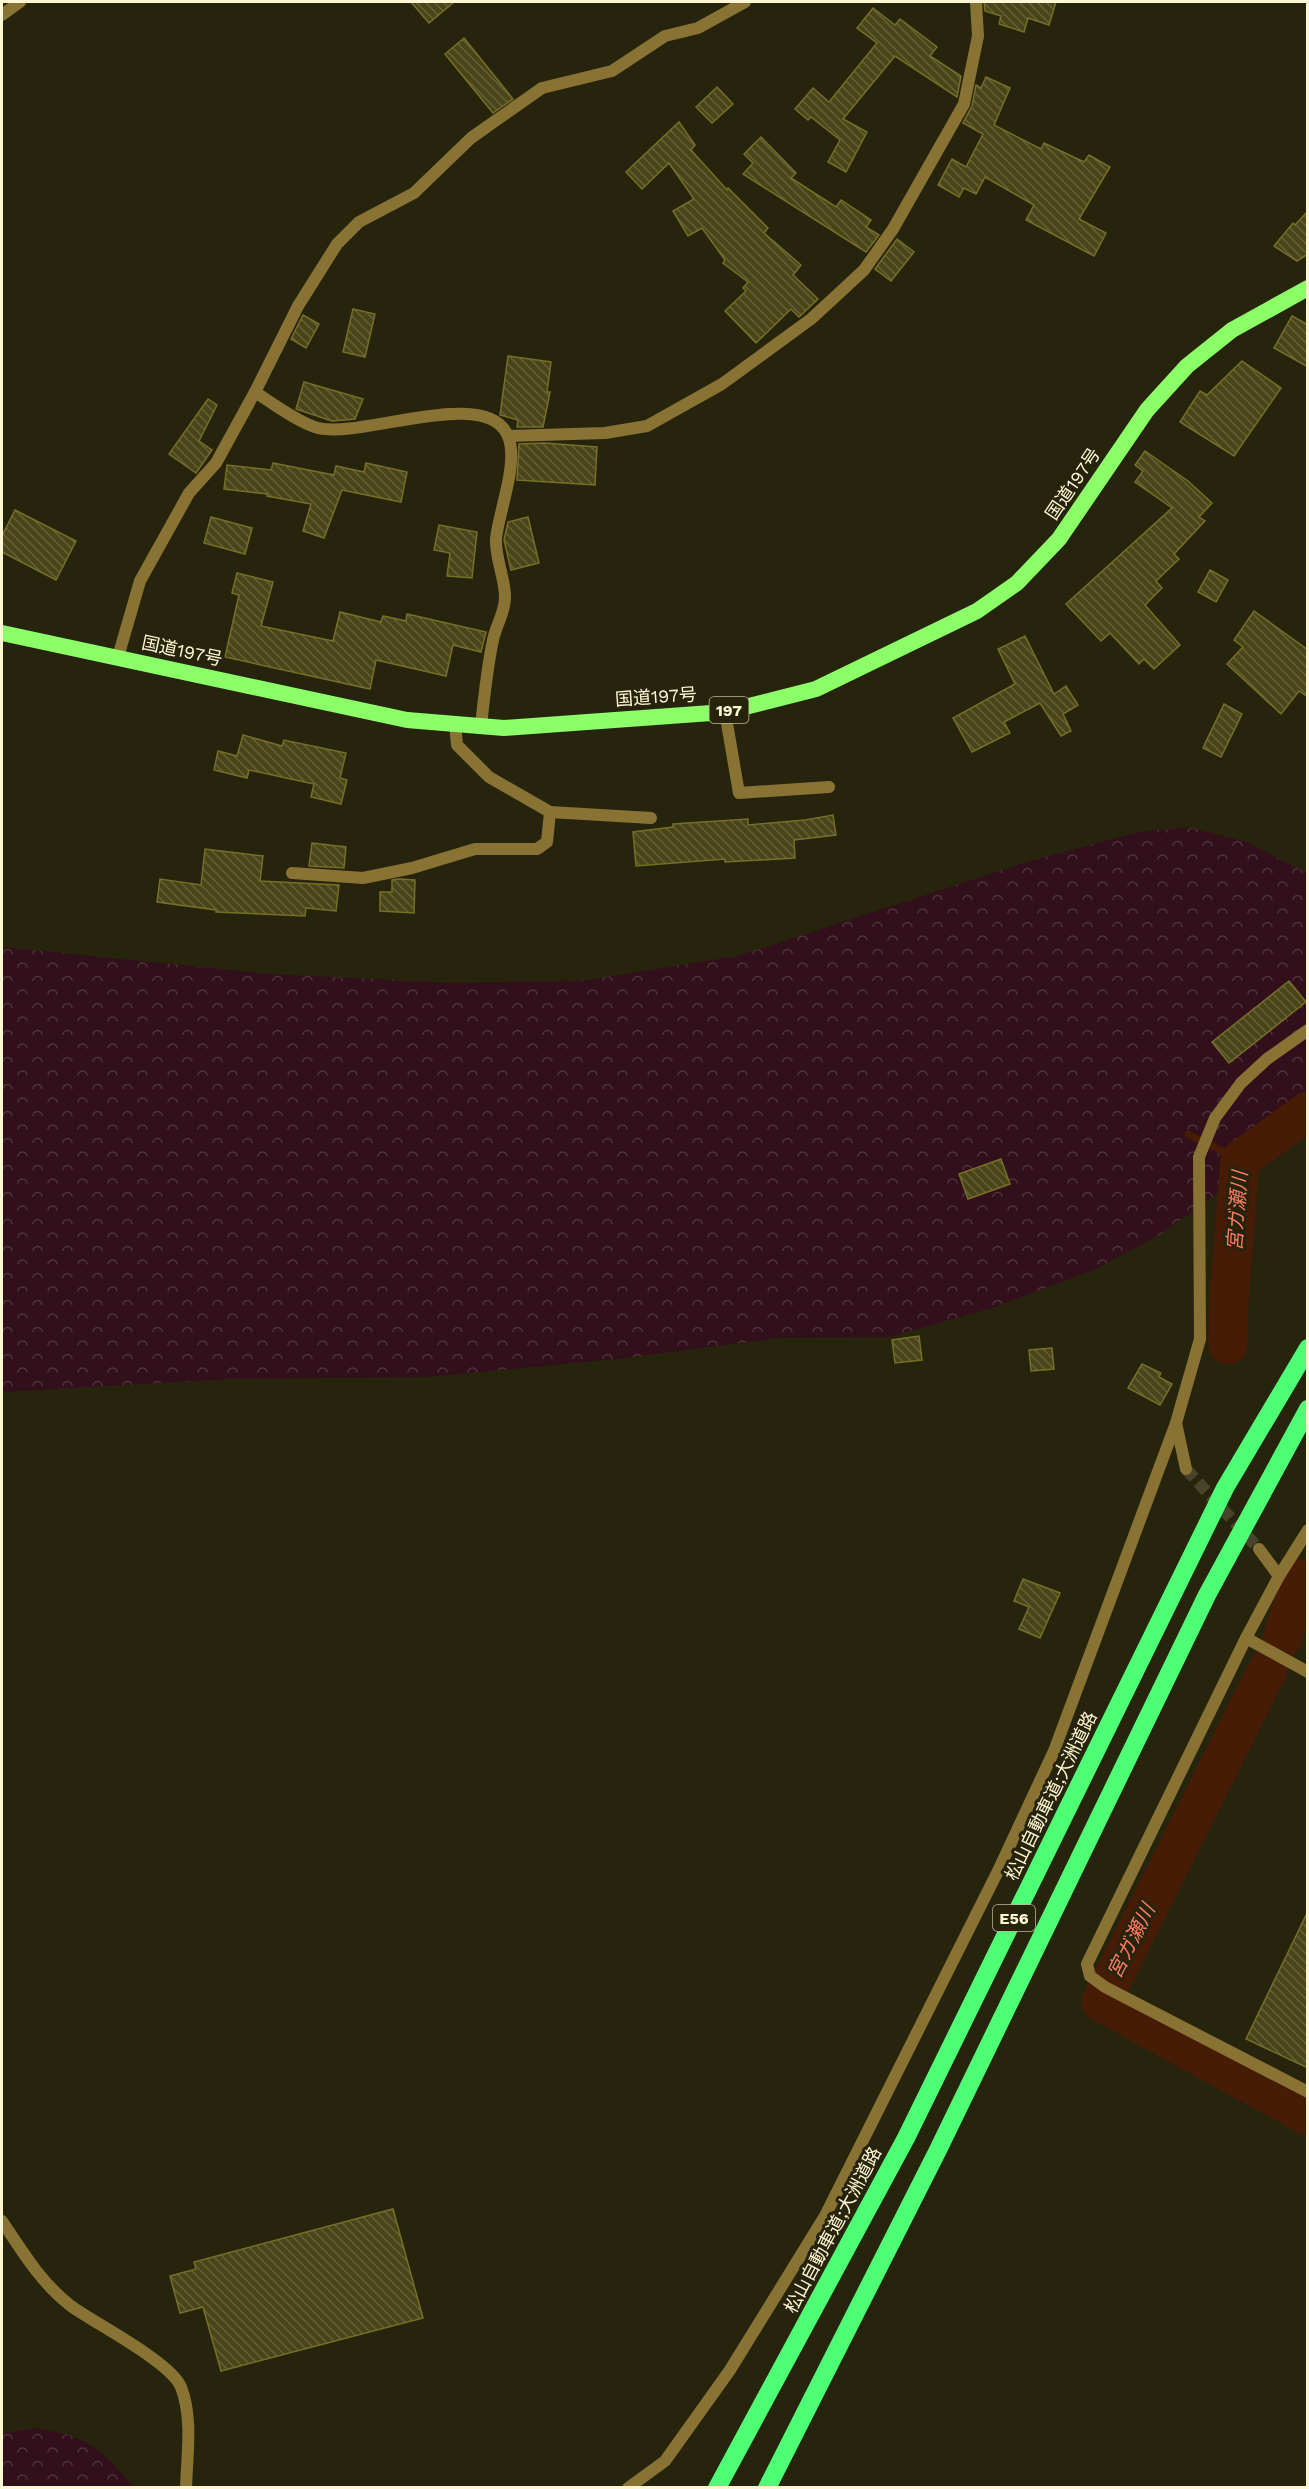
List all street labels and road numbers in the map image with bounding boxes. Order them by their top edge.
street label: 国道197号 [1041,444,1104,524]
street label: 国道197号 [140,632,224,669]
street label: 国道197号 [614,683,698,710]
road number: 197 [710,697,748,723]
street label: 松山自動車道;大洲道路 [1000,1708,1101,1884]
road number: E56 [993,1905,1035,1931]
street label: 松山自動車道;大洲道路 [780,2143,885,2317]

